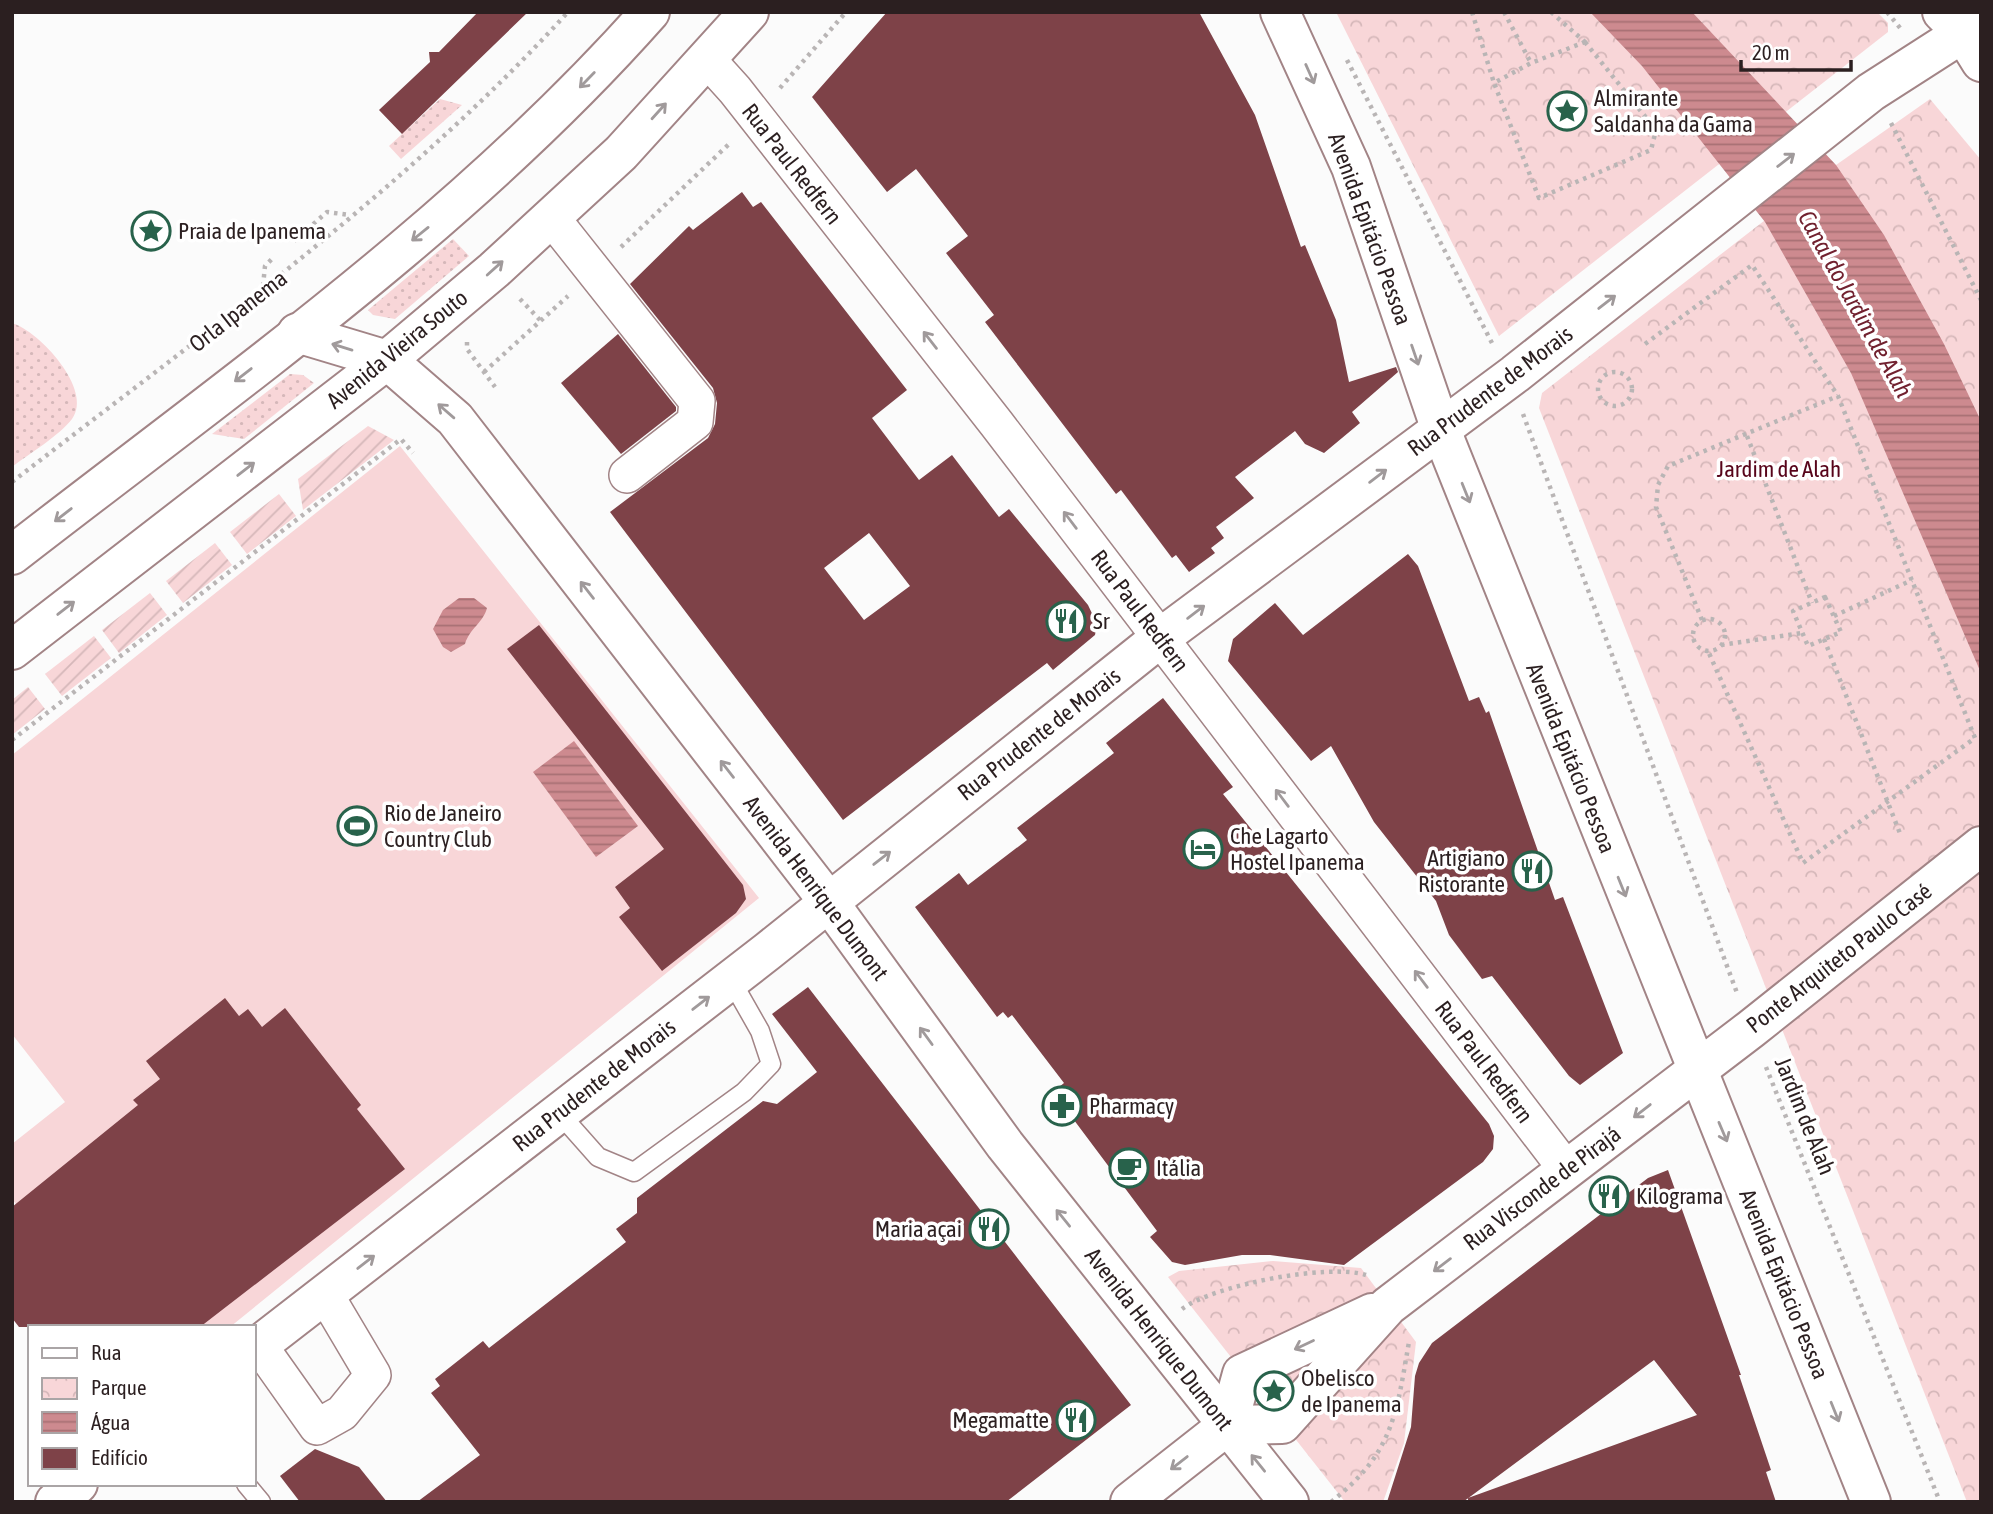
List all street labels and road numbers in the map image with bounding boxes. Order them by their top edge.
street label: Rua Paul Redfern [737,99,847,229]
street label: Avenida Epitácio Pessoa [1323,129,1417,329]
street label: Orla Ipanema [184,265,292,357]
street label: Avenida Vieira Souto [321,284,473,414]
street label: Rua Prudente de Morais [1403,321,1577,461]
street label: Rua Paul Redfern [1086,545,1194,677]
street label: Avenida Epitácio Pessoa [1521,659,1621,857]
street label: Rua Prudente de Morais [952,662,1126,806]
street label: Avenida Henrique Dumont [738,791,894,985]
street label: Ponte Arquiteto Paulo Casé [1741,878,1937,1038]
street label: Rua Paul Redfern [1430,996,1538,1128]
street label: Rua Prudente de Morais [507,1013,681,1157]
street label: Jardim de Alah [1770,1053,1840,1179]
street label: Rua Visconde de Pirajá [1458,1121,1626,1255]
street label: Avenida Epitácio Pessoa [1734,1185,1834,1383]
street label: Avenida Henrique Dumont [1080,1243,1238,1435]

